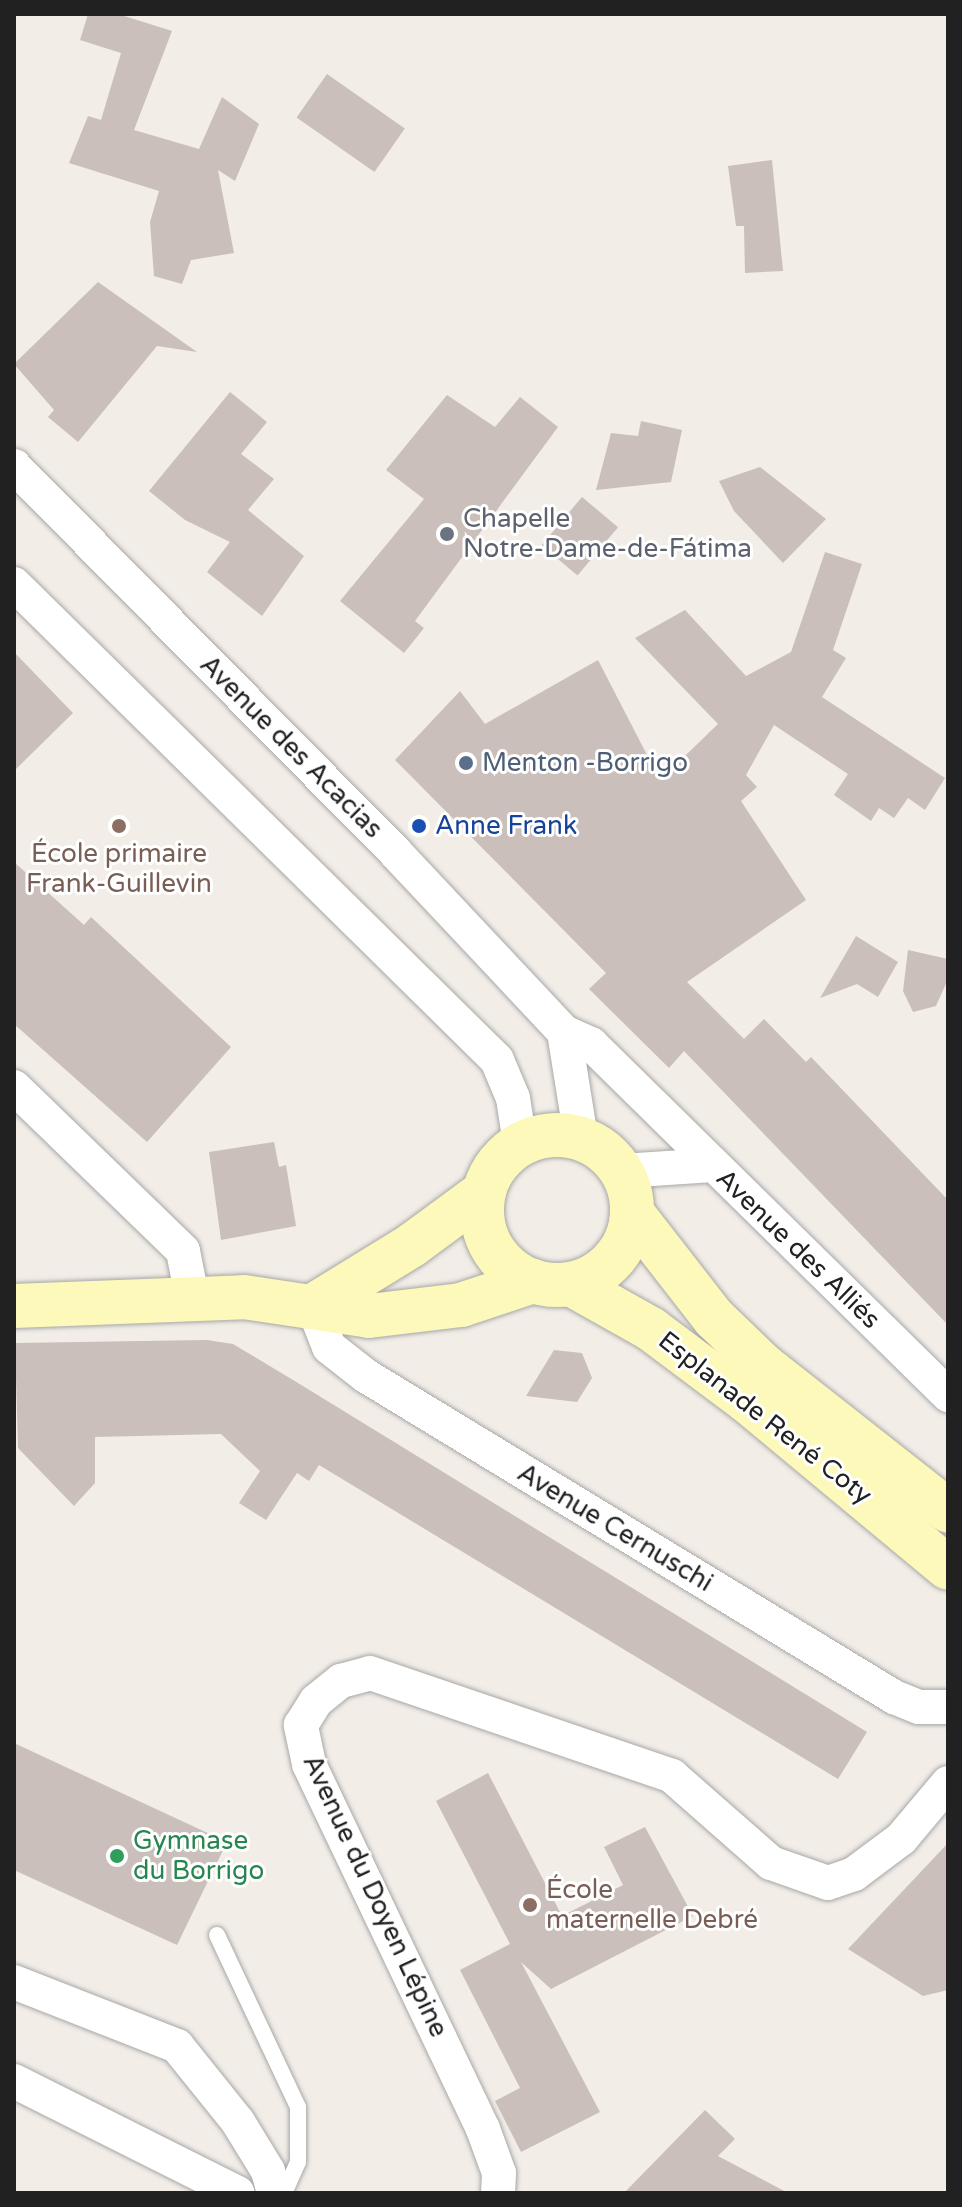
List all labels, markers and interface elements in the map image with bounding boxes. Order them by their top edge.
place label: Chapelle Notre-Dame-de-Fátima [463,503,752,564]
marker: Chapelle Notre-Dame-de-Fátima [438,525,456,543]
street label: Avenue des Acacias [193,649,389,845]
place label: Menton -Borrigo [482,747,688,779]
marker: Menton -Borrigo [457,754,475,772]
place label: Anne Frank [435,810,577,842]
marker: École primaire Frank-Guillevin [110,817,128,835]
marker: Anne Frank [410,817,428,835]
place label: École primaire Frank-Guillevin [26,838,212,900]
street label: Avenue des Alliés [709,1163,887,1335]
street label: Esplanade René Coty [652,1325,878,1511]
street label: Avenue Cernuschi [512,1457,718,1599]
street label: Avenue du Doyen Lépine [296,1750,454,2042]
place label: Gymnase du Borrigo [133,1825,264,1886]
marker: Gymnase du Borrigo [108,1847,126,1865]
place label: École maternelle Debré [546,1874,758,1936]
marker: École maternelle Debré [521,1896,539,1914]

